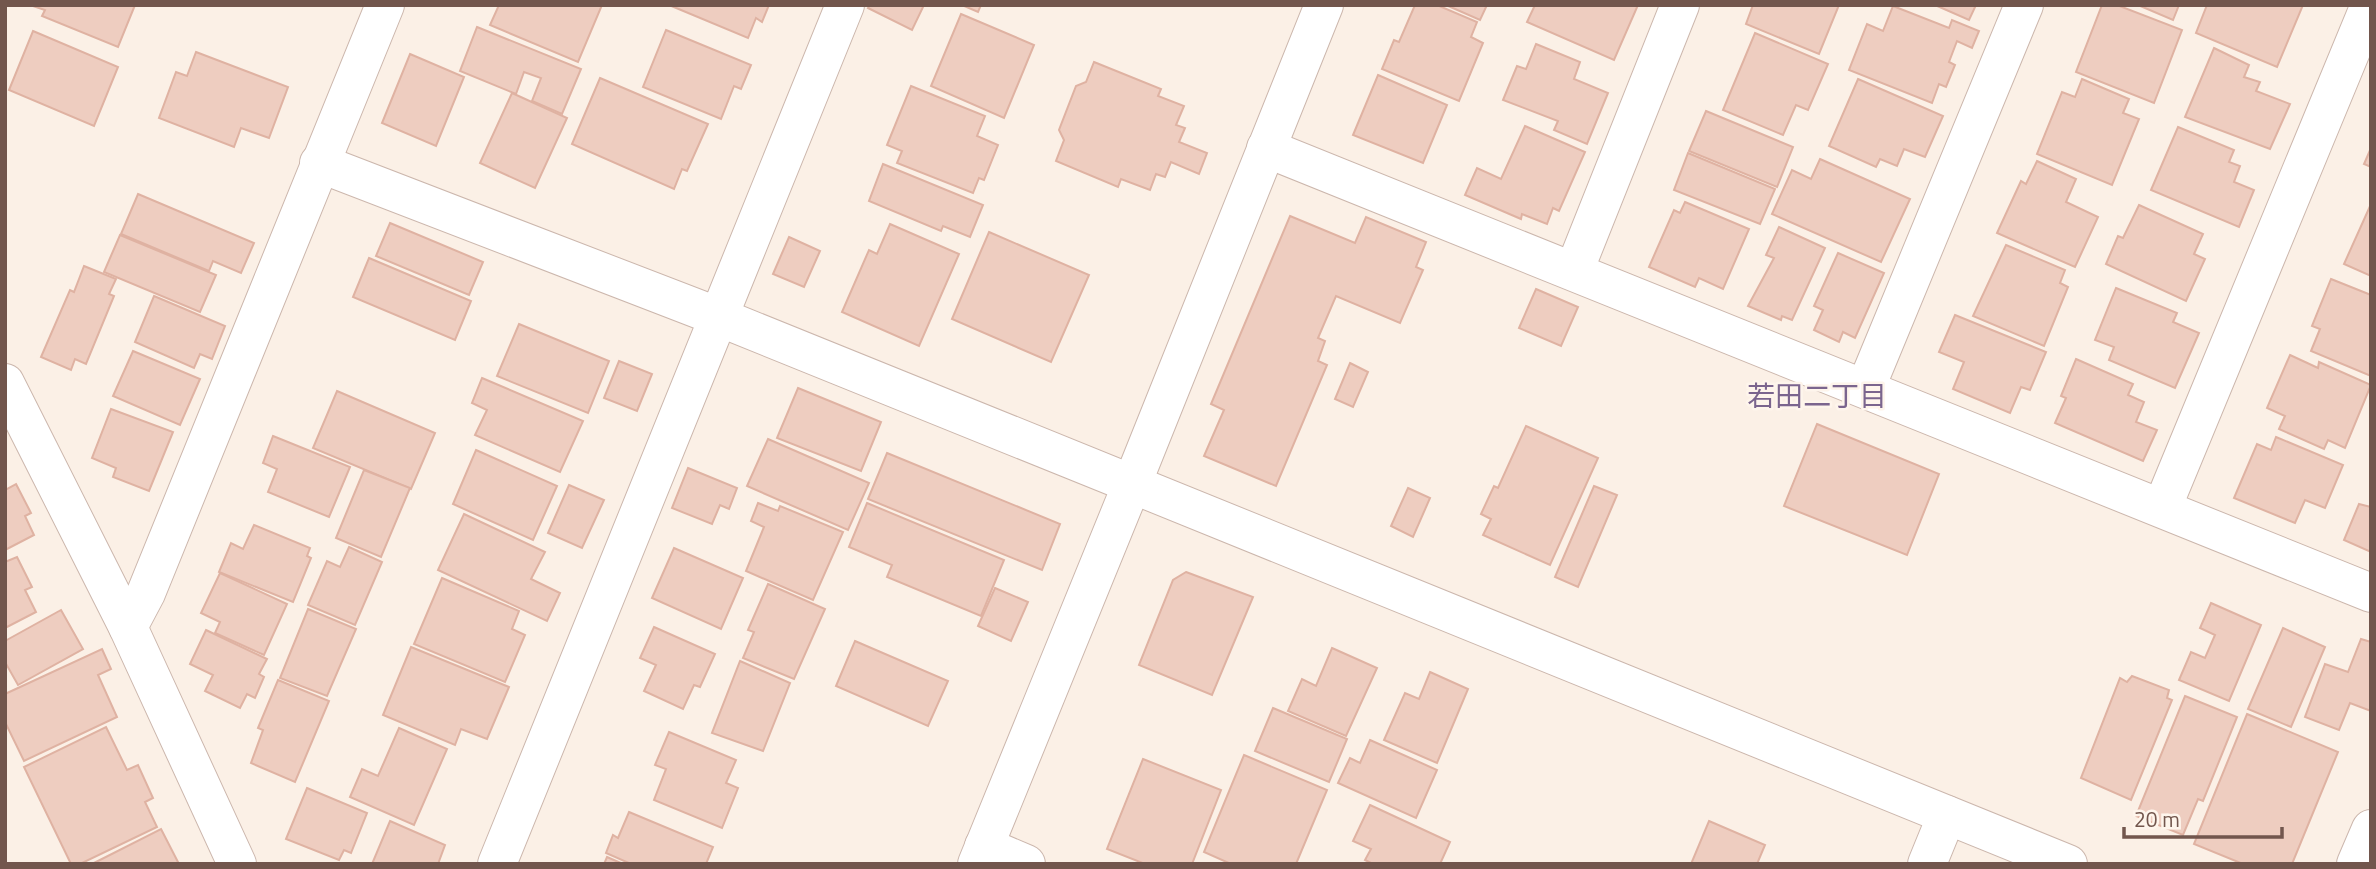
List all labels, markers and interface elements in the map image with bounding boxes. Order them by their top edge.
district label: 若田二丁目 [1747,374,1887,417]
scale bar [2124,796,2282,840]
text: 20 m [2134,803,2180,835]

